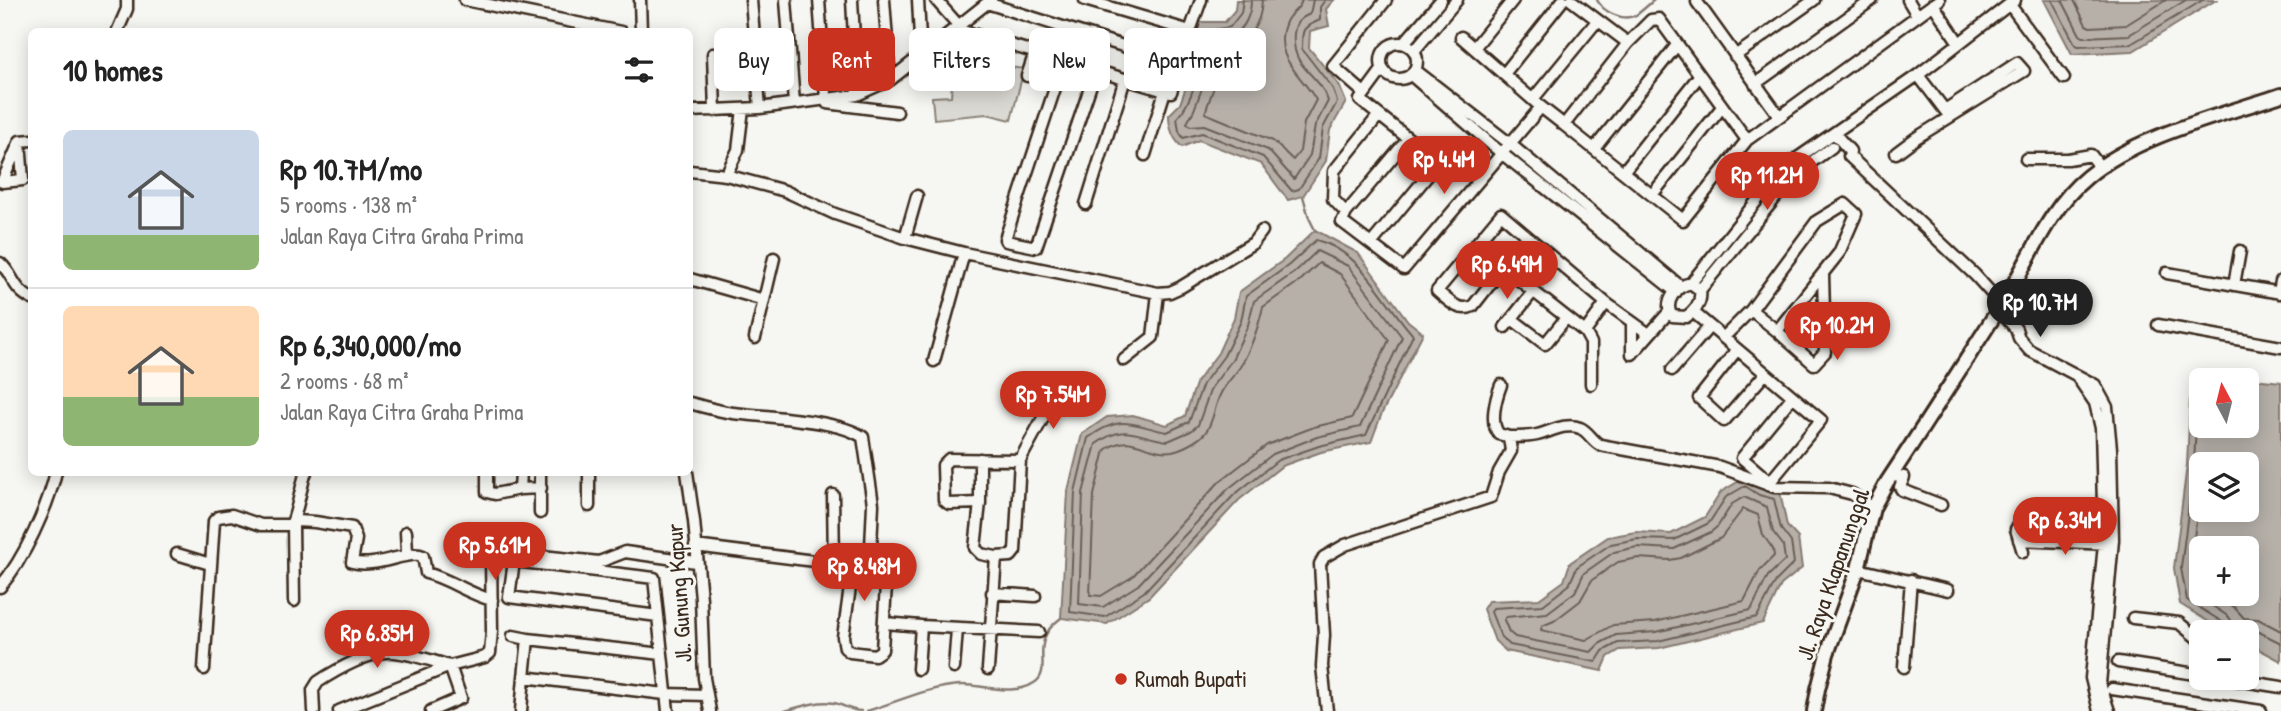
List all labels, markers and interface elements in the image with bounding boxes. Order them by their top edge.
chip: Buy [714,28,794,91]
chip: Rent [808,28,895,91]
chip: Filters [909,28,1015,91]
chip: New [1029,28,1110,91]
chip: Apartment [1124,28,1266,91]
text: 10 homes [63,50,163,90]
icon: filters [620,51,658,89]
pin: Rp 4.4M [1379,136,1509,196]
text: Rp 4.4M [1413,143,1475,174]
text: Rp 10.7M/mo [280,149,422,189]
pin: Rp 11.2M [1695,152,1839,212]
icon: home [119,158,203,242]
text: Rp 11.2M [1731,159,1803,190]
text: 5 rooms · 138 m² [280,189,417,220]
text: Jalan Raya Citra Graha Prima [280,220,523,251]
pin: Rp 6.49M [1435,242,1579,301]
text: Rp 6.49M [1472,248,1542,279]
pin: Rp 10.7M [1968,280,2112,339]
text: Rp 10.7M [2003,286,2077,317]
pin: Rp 10.2M [1765,302,1909,362]
text: Rp 10.2M [1800,309,1874,340]
text: Rp 6,340,000/mo [280,325,461,365]
icon: home [119,334,203,418]
text: 2 rooms · 68 m² [280,365,408,396]
north arrow [2189,368,2259,438]
map controls [2189,368,2259,690]
pin: Rp 7.54M [981,372,1125,431]
text: Rp 7.54M [1016,378,1090,409]
text: Jalan Raya Citra Graha Prima [280,396,523,427]
button: layers [2189,452,2259,522]
street label: Jl. Raya Klapanunggal [1789,483,1877,664]
pin: Rp 6.34M [1993,498,2137,557]
text: Rp 6.34M [2029,504,2101,535]
pin: Rp 5.61M [423,522,567,582]
street label: Jl. Gunung Kapur [658,522,699,664]
text: Rp 5.61M [459,529,531,560]
button: + [2189,536,2259,606]
pin: Rp 8.48M [792,544,936,603]
text: Rp 8.48M [828,550,900,581]
pin: Rp 6.85M [305,610,449,670]
text: Rp 6.85M [340,617,414,648]
button: − [2189,620,2259,690]
place label: Rumah Bupati [1135,663,1247,694]
marker: Rumah Bupati [1113,671,1129,687]

